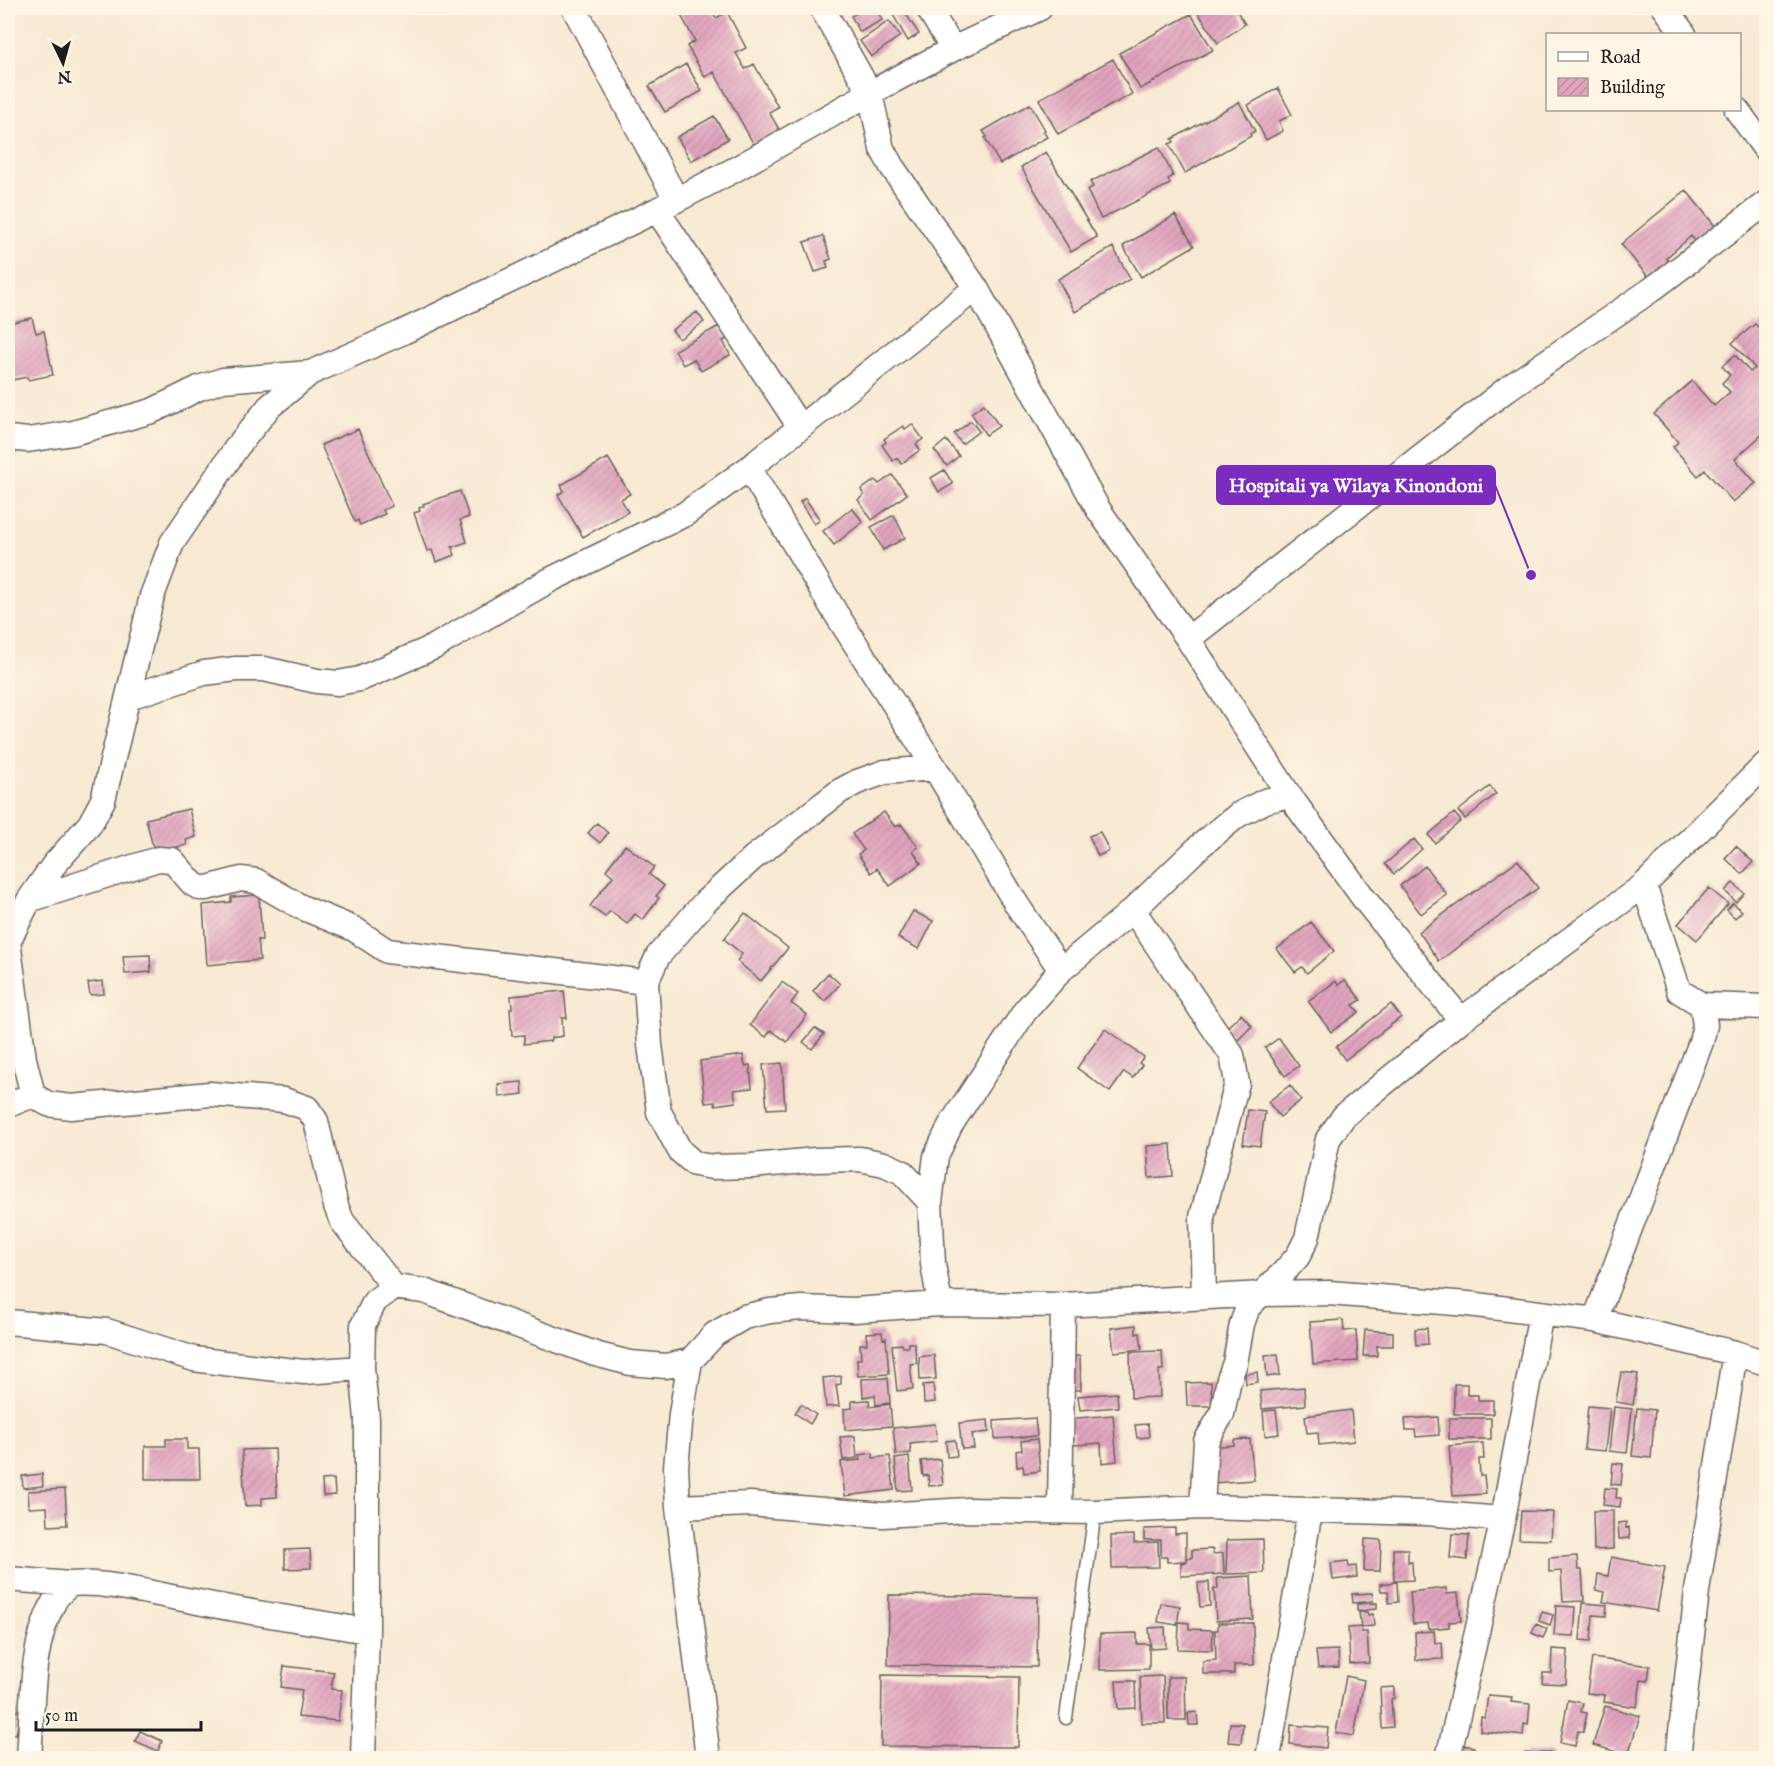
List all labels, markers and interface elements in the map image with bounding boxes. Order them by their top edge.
north arrow [33,33,93,93]
legend [1546,33,1741,111]
text: Road [1600,47,1641,70]
text: N [56,65,73,87]
text: Building [1600,77,1665,100]
callout: Hospitali ya Wilaya Kinondoni [1217,466,1495,504]
text: Hospitali ya Wilaya Kinondoni [1229,474,1484,499]
scale bar [36,1694,201,1732]
text: 50 m [45,1705,78,1728]

